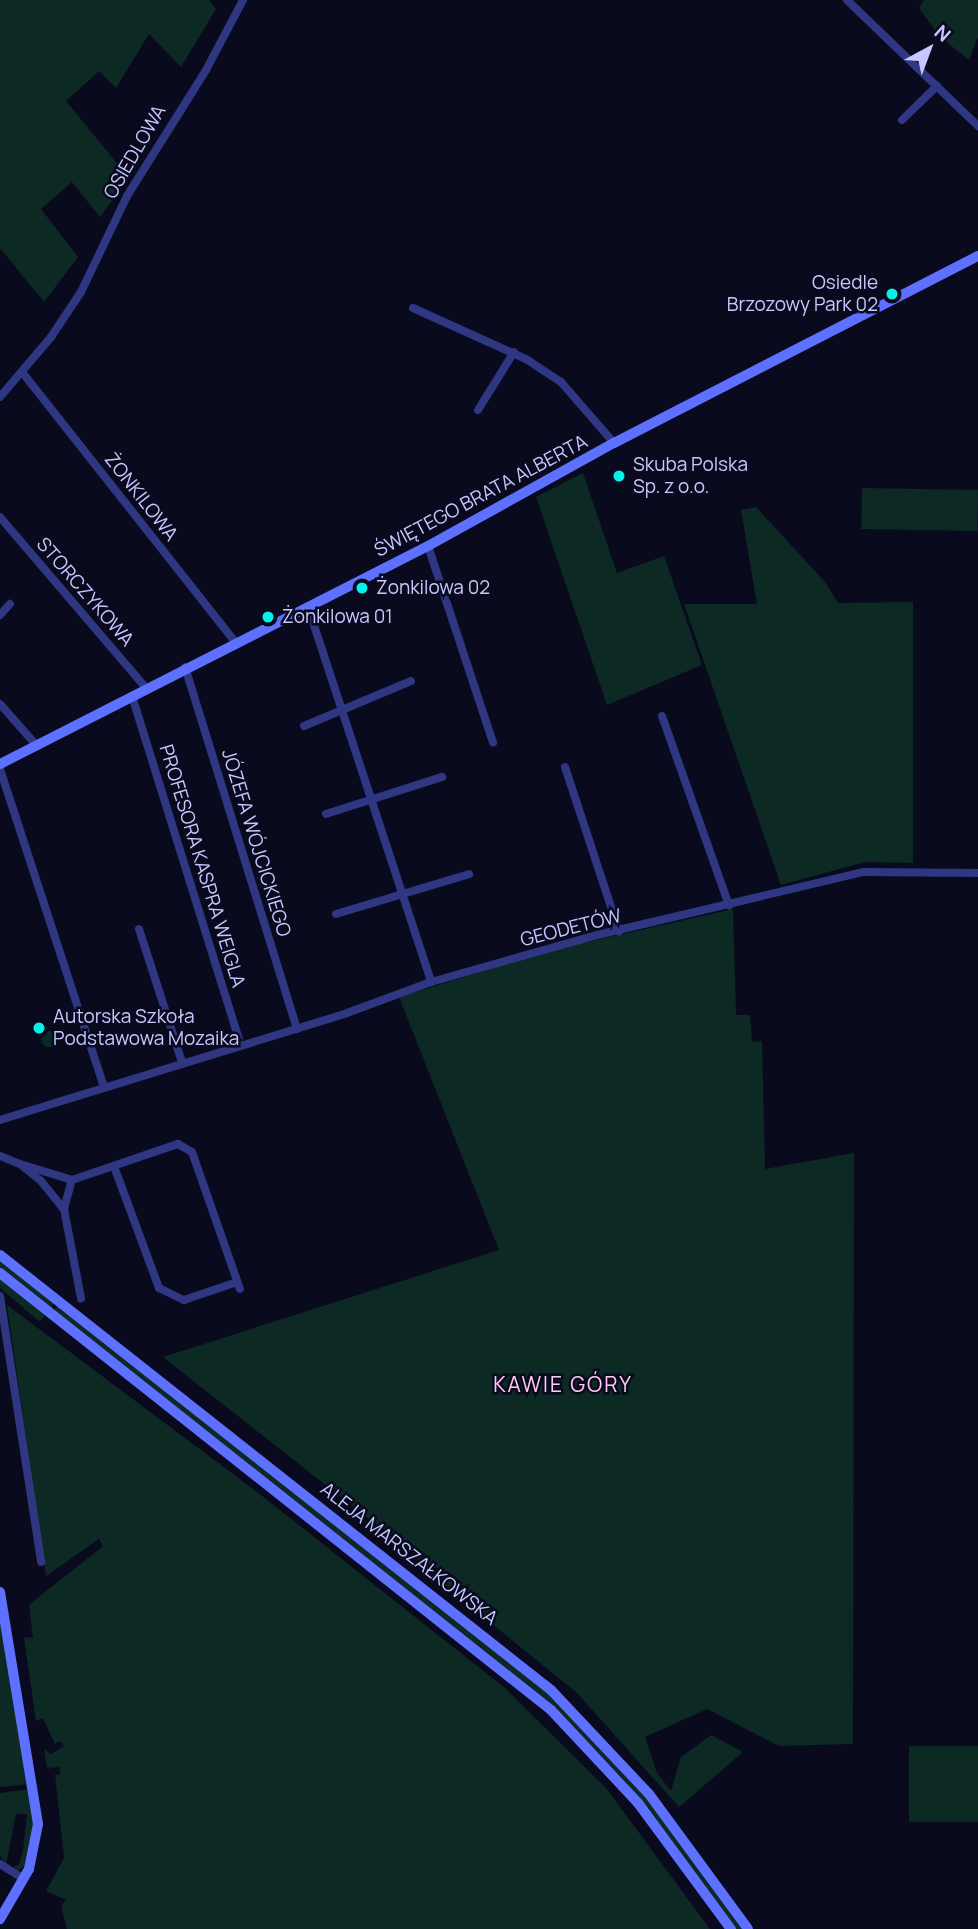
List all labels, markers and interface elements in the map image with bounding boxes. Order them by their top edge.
north arrow [894,14,964,84]
text: N [929,19,956,47]
street label: OSIEDLOWA [99,101,171,203]
place label: Osiedle Brzozowy Park 02 [727,272,878,316]
marker: Osiedle Brzozowy Park 02 [884,286,900,302]
street label: ŚWIĘTEGO BRATA ALBERTA [371,430,591,562]
street label: ŻONKILOWA [100,449,182,545]
place label: Skuba Polska Sp. z o.o. [633,454,748,498]
marker: Skuba Polska Sp. z o.o. [611,468,627,484]
street label: STORCZYKOWA [32,533,138,651]
place label: Żonkilowa 02 [376,577,490,599]
marker: Żonkilowa 02 [354,580,370,596]
place label: Żonkilowa 01 [282,606,393,628]
marker: Żonkilowa 01 [260,609,276,625]
street label: PROFESORA KASPRA WEIGLA [154,742,250,990]
street label: JÓZEFA WÓJCICKIEGO [217,746,295,940]
street label: GEODETÓW [518,904,624,952]
place label: Autorska Szkoła Podstawowa Mozaika [53,1006,239,1050]
marker: Autorska Szkoła Podstawowa Mozaika [31,1020,47,1036]
district label: KAWIE GÓRY [494,1371,632,1397]
street label: ALEJA MARSZAŁKOWSKA [316,1478,502,1630]

